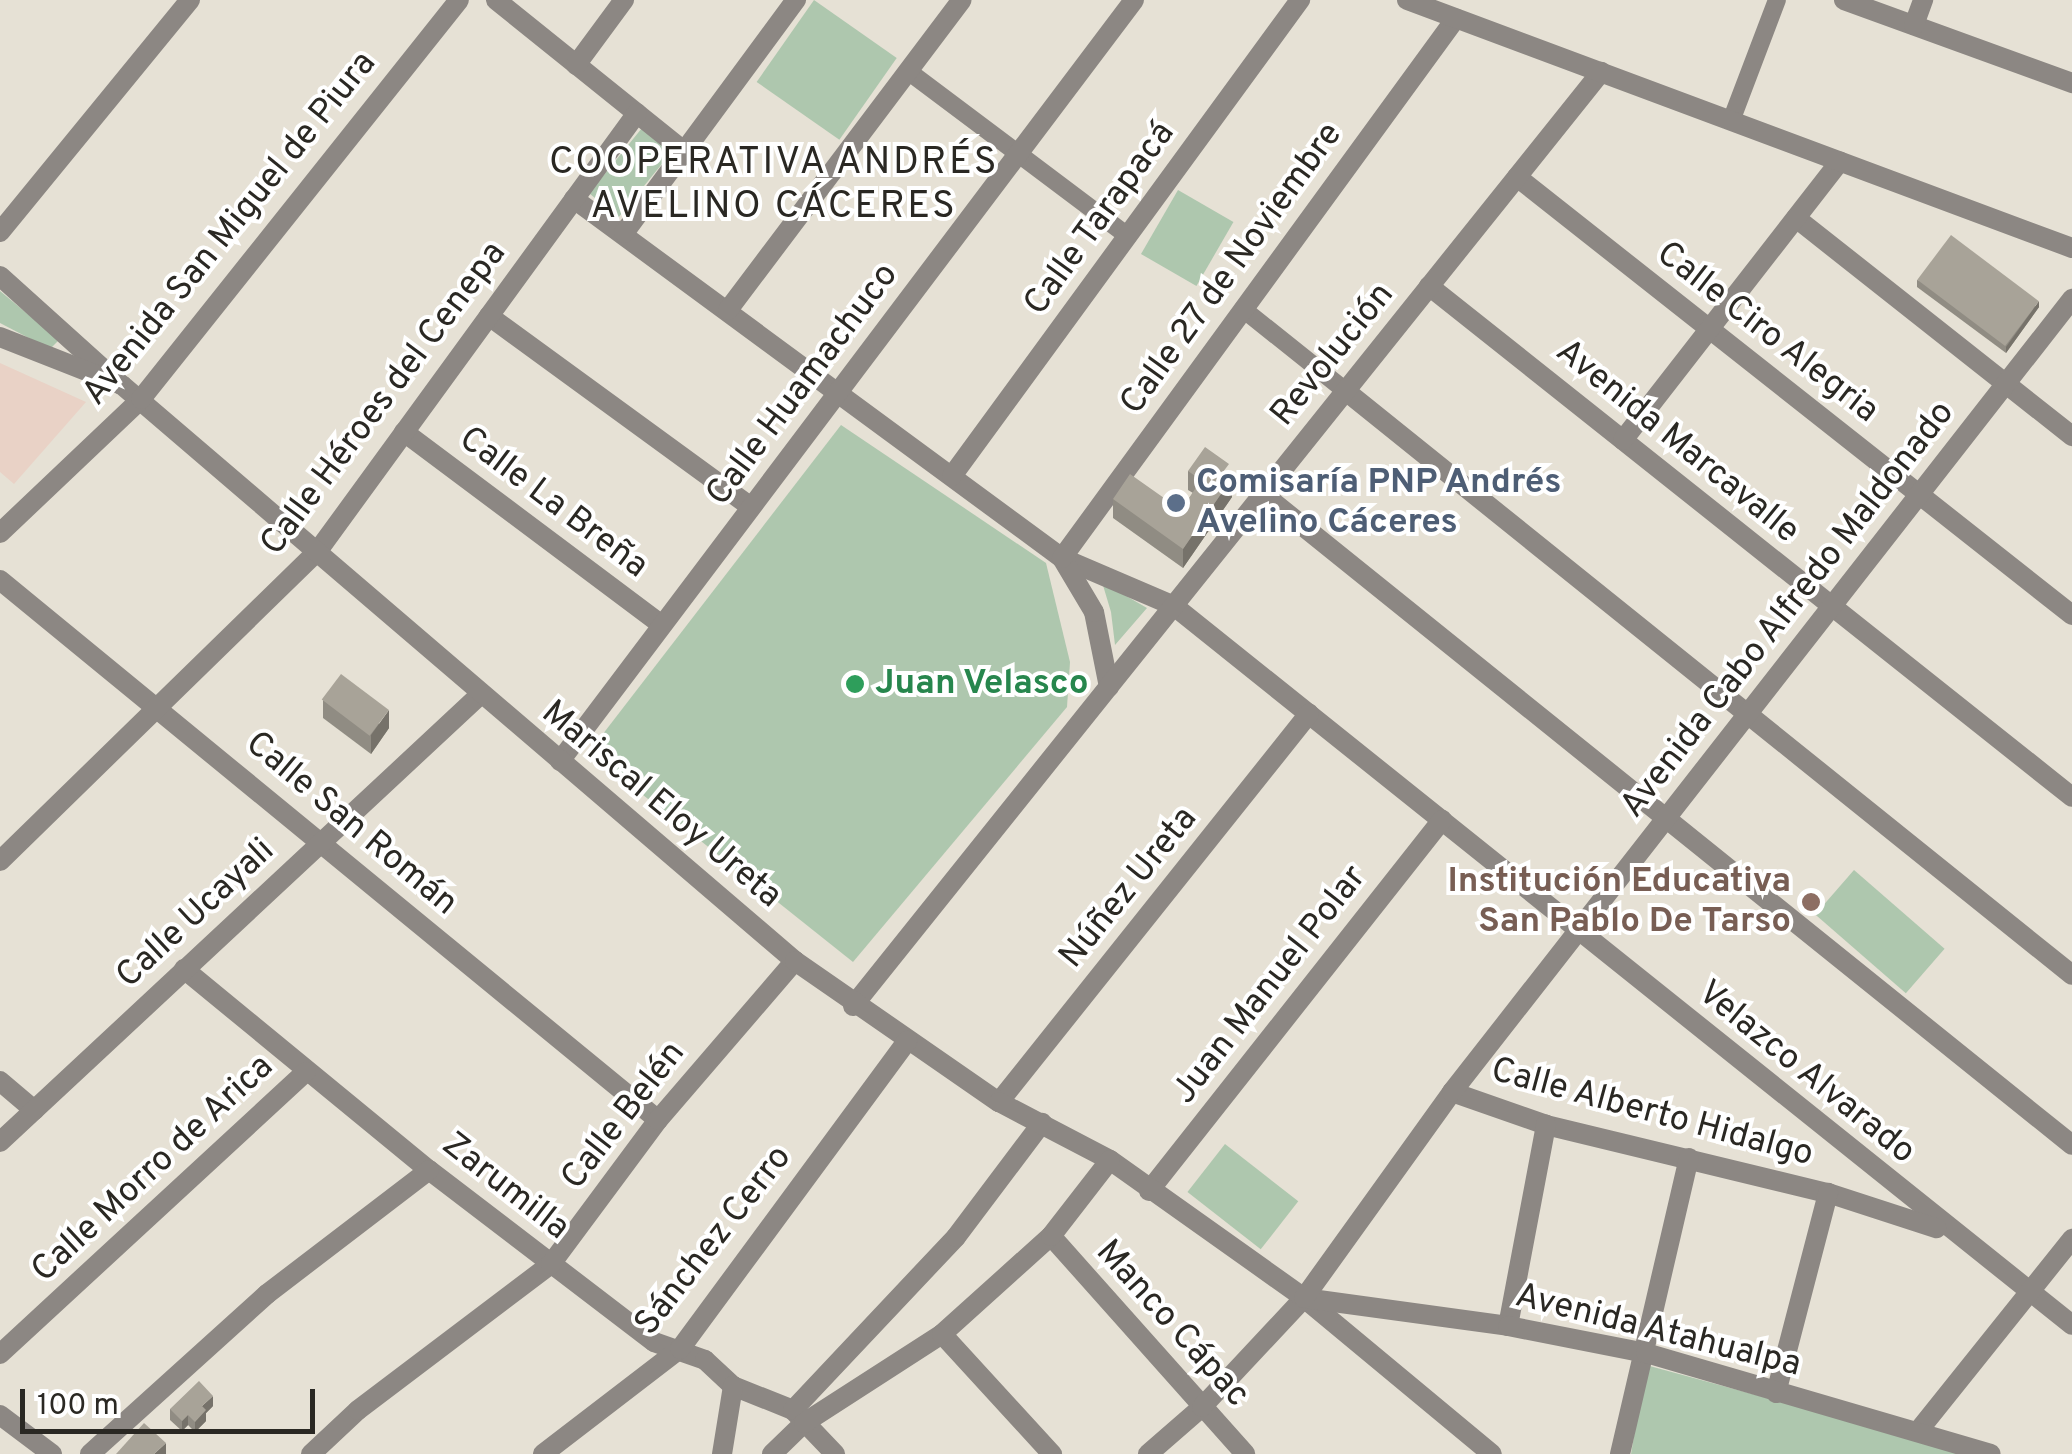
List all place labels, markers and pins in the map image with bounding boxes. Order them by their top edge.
place label: Comisaría PNP Andrés Avelino Cáceres [1196,462,1563,544]
marker: Comisaría PNP Andrés Avelino Cáceres [1165,492,1187,514]
place label: Juan Velasco [875,663,1090,705]
marker: Juan Velasco [844,673,866,695]
place label: Institución Educativa San Pablo De Tarso [1448,861,1791,943]
marker: Institución Educativa San Pablo De Tarso [1800,891,1822,913]

